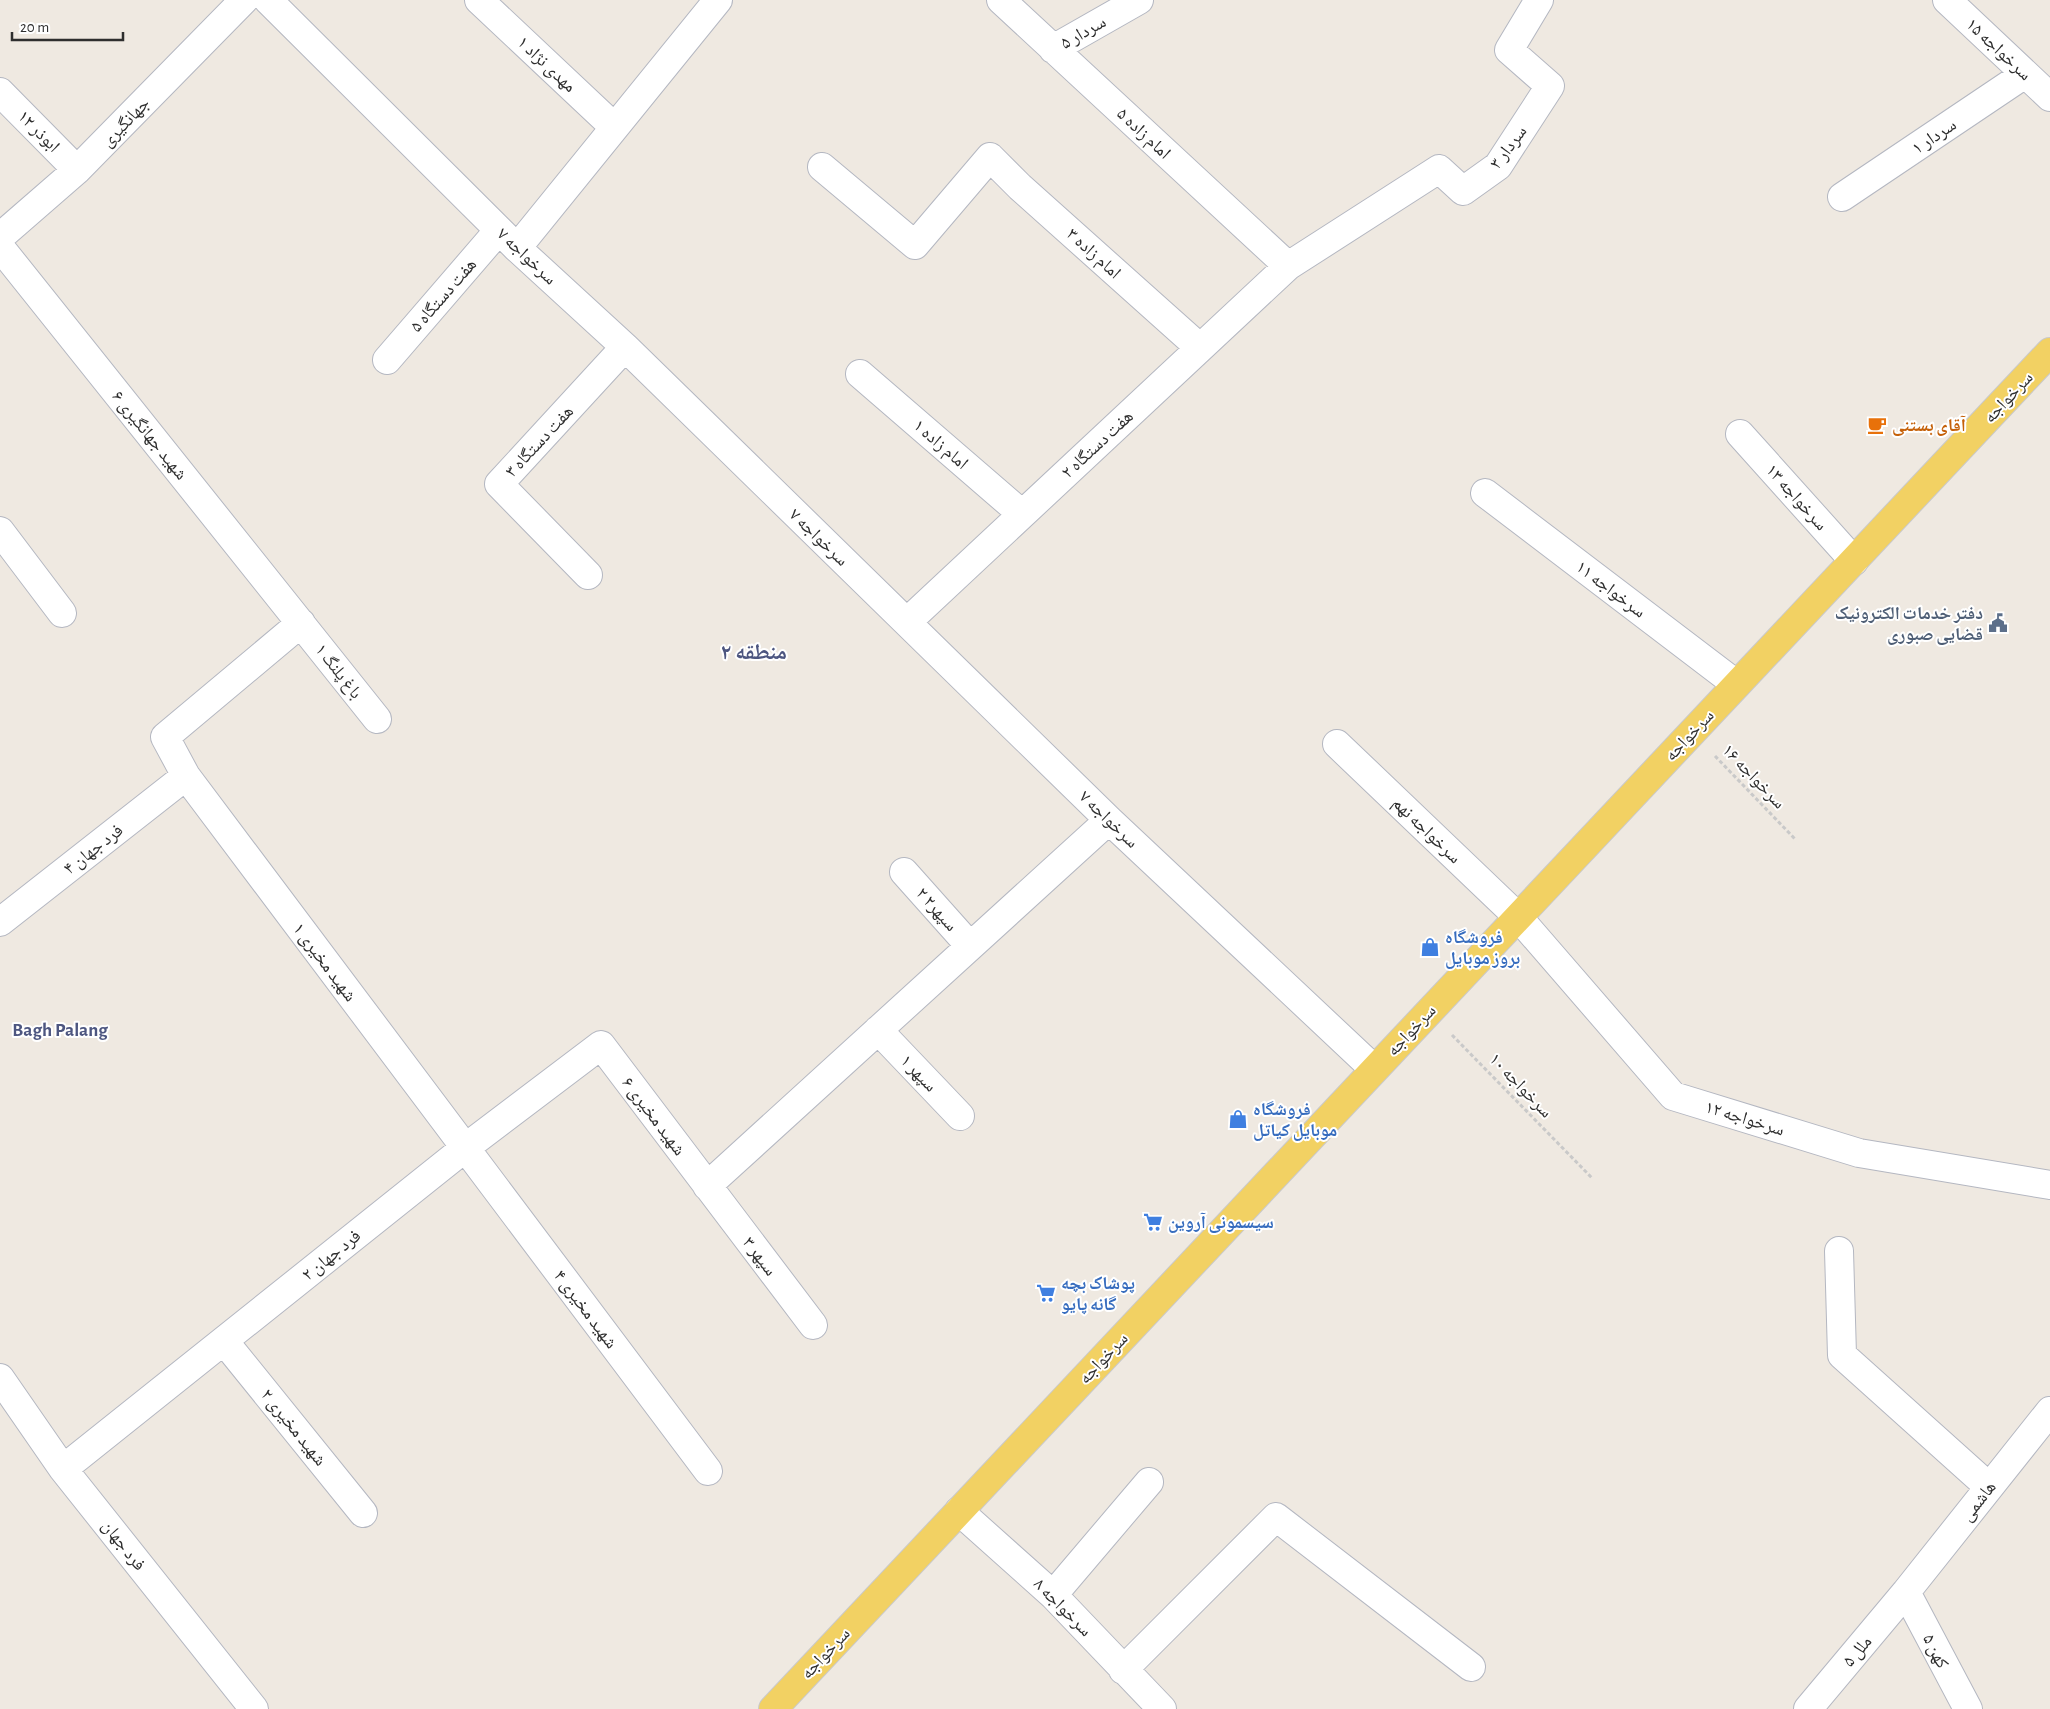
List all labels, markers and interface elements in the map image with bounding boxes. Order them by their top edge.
scale bar [12,10,124,42]
street label: ۵ سردار [1058,13,1109,53]
street label: سرخواجه ۱۵ [1962,15,2034,84]
text: 20 m [20,20,49,35]
street label: ۱ مهدی نژاد [513,33,579,97]
street label: جهانگیری [98,95,154,152]
street label: ۵ امام زاده [1112,105,1174,164]
street label: ابوذر ۱۲ [13,107,63,157]
street label: ۱ سردار [1909,116,1960,158]
street label: ۳ سردار [1487,123,1531,173]
street label: سرخواجه ۷ [493,225,559,289]
street label: ۳ امام زاده [1061,225,1124,284]
street label: هفت دستگاه ۵ [407,255,480,336]
street label: سرخواجه [1981,369,2037,427]
street label: ۶ شهید جهانگیری [107,388,190,484]
street label: ۳ هفت دستگاه [502,402,577,481]
street label: هفت دستگاه ۲ [1058,407,1137,482]
cafe icon: آقای بستنی [1866,414,1888,436]
place label: آقای بستنی [1892,415,1966,436]
street label: ۱ امام زاده [908,416,971,475]
street label: ۱۳ سرخواجه [1762,461,1830,534]
street label: سرخواجه ۷ [785,506,851,570]
street label: ۱۱ سرخواجه [1572,558,1649,622]
place label: دفتر خدمات الکترونیک قضایی صبوری [1835,605,1983,645]
public building icon: دفتر خدمات الکترونیک قضایی صبوری [1987,612,2009,634]
street label: ۱ باغ پلنگ [310,641,365,703]
district label: منطقه ۲ [721,641,787,663]
street label: سرخواجه [1662,707,1718,765]
street label: ۱۶ سرخواجه [1718,741,1788,813]
street label: سرخواجه ۷ [1075,788,1141,852]
street label: سرخواجه نهم [1387,794,1464,869]
street label: ۴ فرد جهان [61,821,127,879]
street label: ۲ سپهر۲ [911,884,960,936]
street label: شهید مخیری ۱ [288,920,359,1006]
place label: فروشگاه بروز موبایل [1445,928,1520,969]
shop icon: فروشگاه بروز موبایل [1419,936,1441,958]
street label: سرخواجه [1384,1002,1440,1060]
district label: Bagh Palang [12,1021,108,1040]
street label: ۱۰ سرخواجه [1485,1050,1555,1122]
street label: ۱ سپهر [896,1052,940,1096]
street label: شهید مخیری ۶ [617,1074,688,1160]
street label: ۱۲ سرخواجه [1703,1098,1787,1140]
place label: فروشگاه موبایل کیاتل [1253,1100,1337,1141]
shop icon: فروشگاه موبایل کیاتل [1227,1108,1249,1130]
supermarket icon: سیسمونی آروین [1142,1211,1164,1233]
place label: سیسمونی آروین [1168,1212,1274,1233]
street label: ۲ فرد جهان [299,1227,365,1285]
street label: ۳ سپهر [738,1234,779,1280]
street label: ۴ شهید مخیری [549,1267,620,1353]
place label: پوشاک بچه گانه پایو [1061,1275,1135,1315]
supermarket icon: پوشاک بچه گانه پایو [1035,1282,1057,1304]
street label: سرخواجه [1076,1330,1132,1388]
street label: ۲ شهید مخیری [256,1386,329,1470]
street label: هاشمی [1958,1478,2001,1526]
street label: فرد جهان [97,1517,148,1575]
street label: ۸ سرخواجه [1030,1575,1095,1640]
street label: سرخواجه [798,1625,854,1683]
street label: ۵ کهن [1918,1631,1952,1672]
street label: ملل ۵ [1840,1633,1876,1671]

